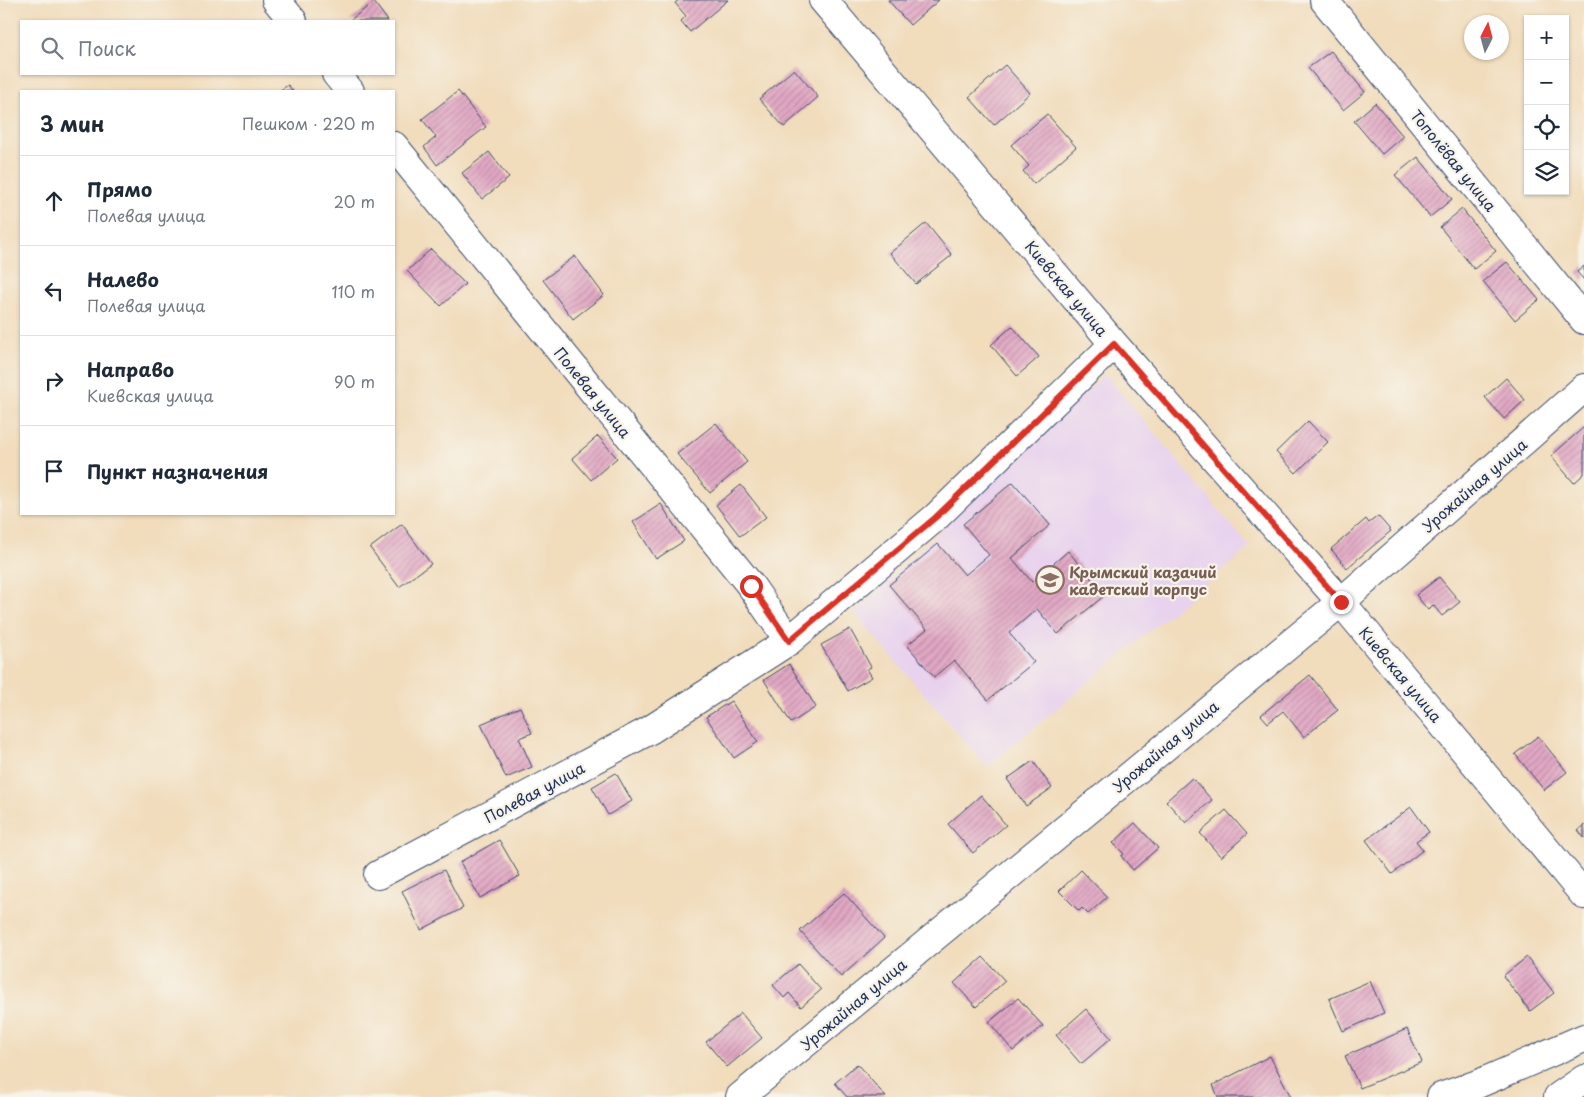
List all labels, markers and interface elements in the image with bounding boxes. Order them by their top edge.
north arrow [1464,15,1509,60]
map controls [1524,15,1569,195]
button: + [1524,15,1569,60]
search box [20,20,395,75]
icon: search [38,34,66,62]
text: Поиск [78,34,136,62]
button: − [1524,60,1569,105]
street label: Тополёвая улица [1406,104,1503,216]
button: locate [1524,105,1569,150]
text: 3 мин [40,107,104,139]
text: Пешком · 220 m [242,111,375,135]
button: layers [1524,150,1569,195]
text: Прямо [87,175,152,203]
icon: ahead [40,187,68,215]
text: 20 m [334,189,375,213]
text: Полевая улица [87,203,205,227]
street label: Киевская улица [1020,235,1114,341]
text: Налево [87,265,159,293]
icon: left [40,277,68,305]
text: 110 m [332,279,375,303]
text: Полевая улица [87,293,205,317]
street label: Полевая улица [549,342,637,443]
text: Направо [87,355,174,383]
icon: right [40,367,68,395]
text: 90 m [334,369,375,393]
text: Киевская улица [87,383,214,407]
street label: Урожайная улица [1416,432,1532,537]
icon: arrive [40,457,68,485]
text: Пункт назначения [87,457,268,485]
place label: Крымский казачий кадетский корпус [1069,560,1217,600]
school or university icon: Крымский казачий кадетский корпус [1035,565,1065,595]
route start [740,575,763,598]
route end [1330,591,1353,614]
street label: Киевская улица [1354,621,1448,727]
street label: Урожайная улица [1107,694,1224,797]
street label: Полевая улица [480,756,589,828]
street label: Урожайная улица [795,952,912,1055]

